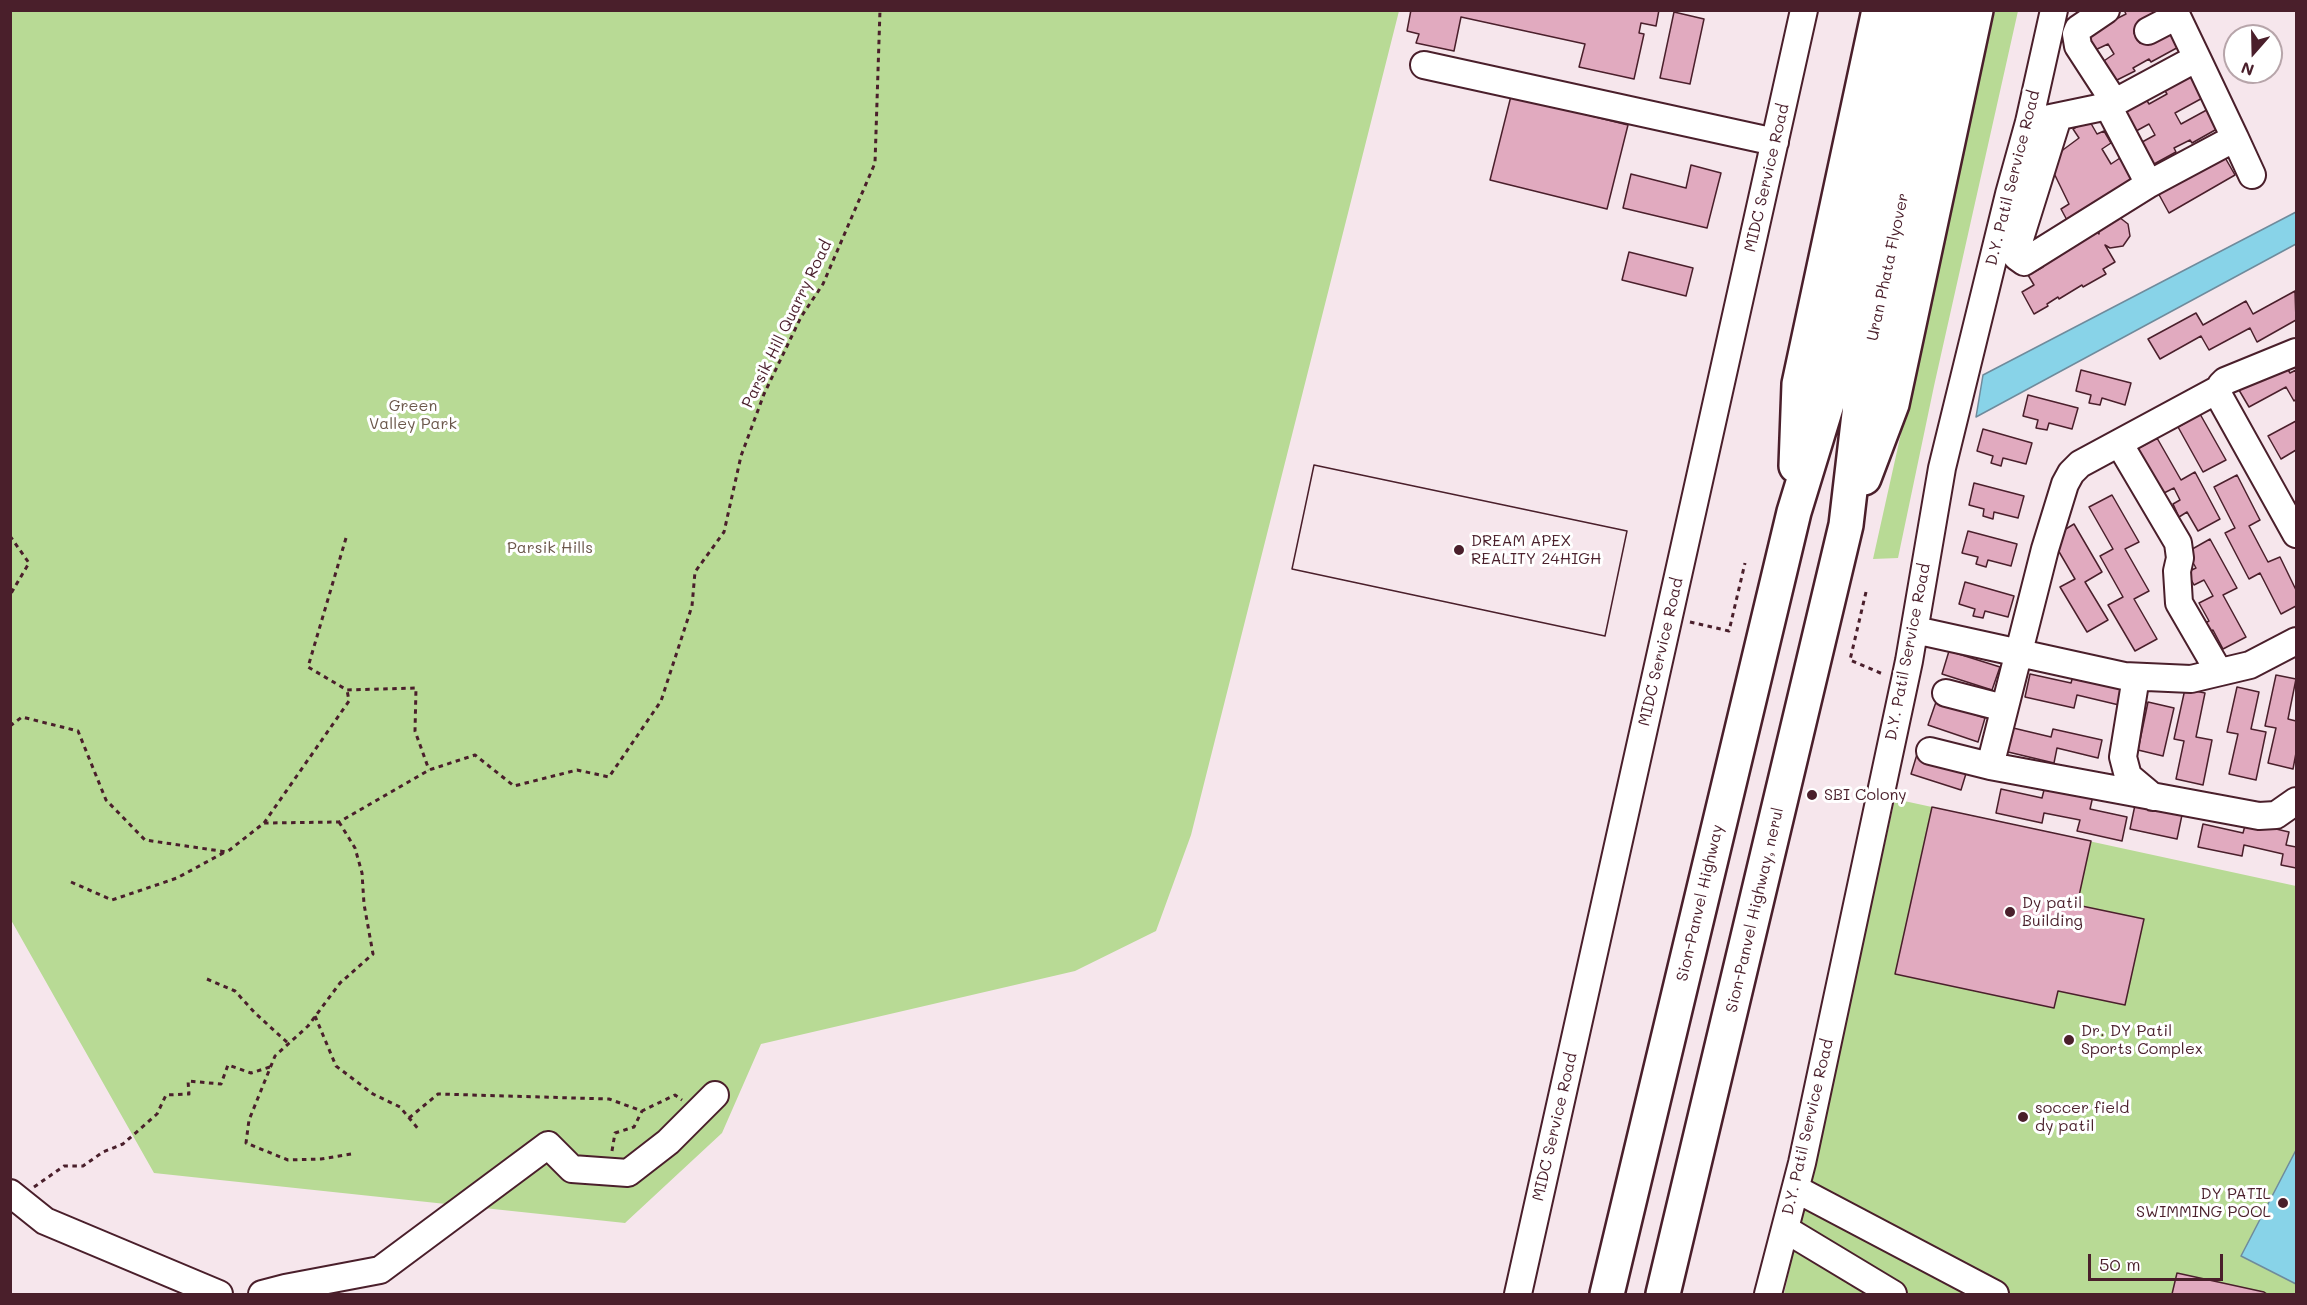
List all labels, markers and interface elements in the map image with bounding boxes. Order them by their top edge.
north arrow [2223,24,2283,84]
text: N [2238,58,2257,81]
street label: D.Y. Patil Service Road [1982,88,2044,268]
street label: MIDC Service Road [1741,102,1793,254]
street label: Uran Phata Flyover [1863,191,1913,343]
street label: Parsik Hill Quarry Road [738,237,836,411]
park label: Green Valley Park [369,396,457,434]
place label: DREAM APEX REALITY 24HIGH [1471,531,1601,569]
park label: Parsik Hills [507,538,593,558]
marker: DREAM APEX REALITY 24HIGH [1452,543,1466,557]
street label: D.Y. Patil Service Road [1881,562,1935,742]
street label: MIDC Service Road [1635,576,1687,728]
place label: SBI Colony [1824,785,1907,805]
marker: SBI Colony [1805,788,1819,802]
street label: Sion-Panvel Highway, nerul [1722,806,1788,1014]
street label: Sion-Panvel Highway [1673,823,1727,983]
place label: Dy patil Building [2022,893,2083,931]
marker: Dy patil Building [2003,905,2017,919]
place label: Dr. DY Patil Sports Complex [2081,1021,2203,1059]
marker: Dr. DY Patil Sports Complex [2062,1033,2076,1047]
street label: D.Y. Patil Service Road [1778,1037,1838,1217]
street label: MIDC Service Road [1529,1051,1581,1203]
place label: soccer field dy patil [2035,1098,2129,1136]
marker: soccer field dy patil [2016,1110,2030,1124]
place label: DY PATIL SWIMMING POOL [2136,1184,2271,1222]
marker: DY PATIL SWIMMING POOL [2276,1196,2290,1210]
scale bar [2091,1242,2226,1280]
text: 50 m [2099,1252,2141,1276]

